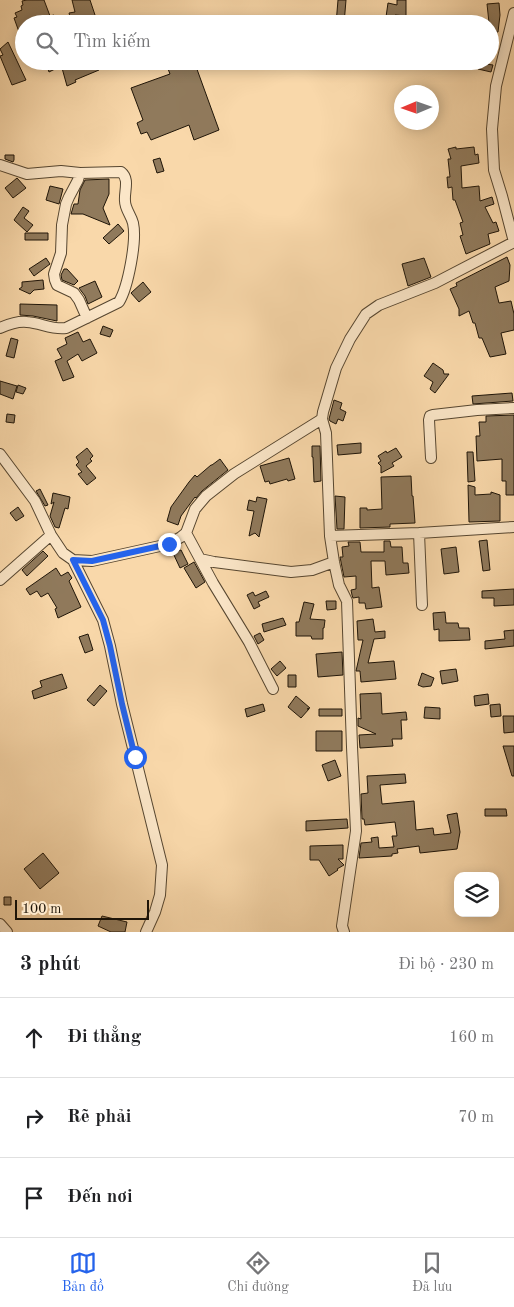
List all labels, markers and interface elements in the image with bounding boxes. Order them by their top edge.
search box [15,15,499,70]
icon: search [33,29,61,57]
text: Tìm kiếm [73,33,151,52]
north arrow [394,85,439,130]
route end [158,533,181,556]
route start [124,746,147,769]
map controls [454,872,499,917]
button: layers [454,872,499,917]
scale bar [15,897,149,920]
text: 100 m [22,902,61,916]
text: 3 phút [20,954,80,975]
text: Đi bộ · 230 m [398,957,494,973]
icon: ahead [20,1024,48,1052]
text: Đi thẳng [67,1028,141,1047]
text: 160 m [449,1030,494,1046]
icon: right [20,1104,48,1132]
text: Rẽ phải [67,1108,131,1127]
text: 70 m [458,1110,494,1126]
icon: arrive [20,1184,48,1212]
text: Đến nơi [67,1188,133,1207]
tab: Bản đồ [62,1249,104,1296]
tab: Chỉ đường [227,1249,289,1296]
tab: Đã lưu [412,1249,452,1296]

